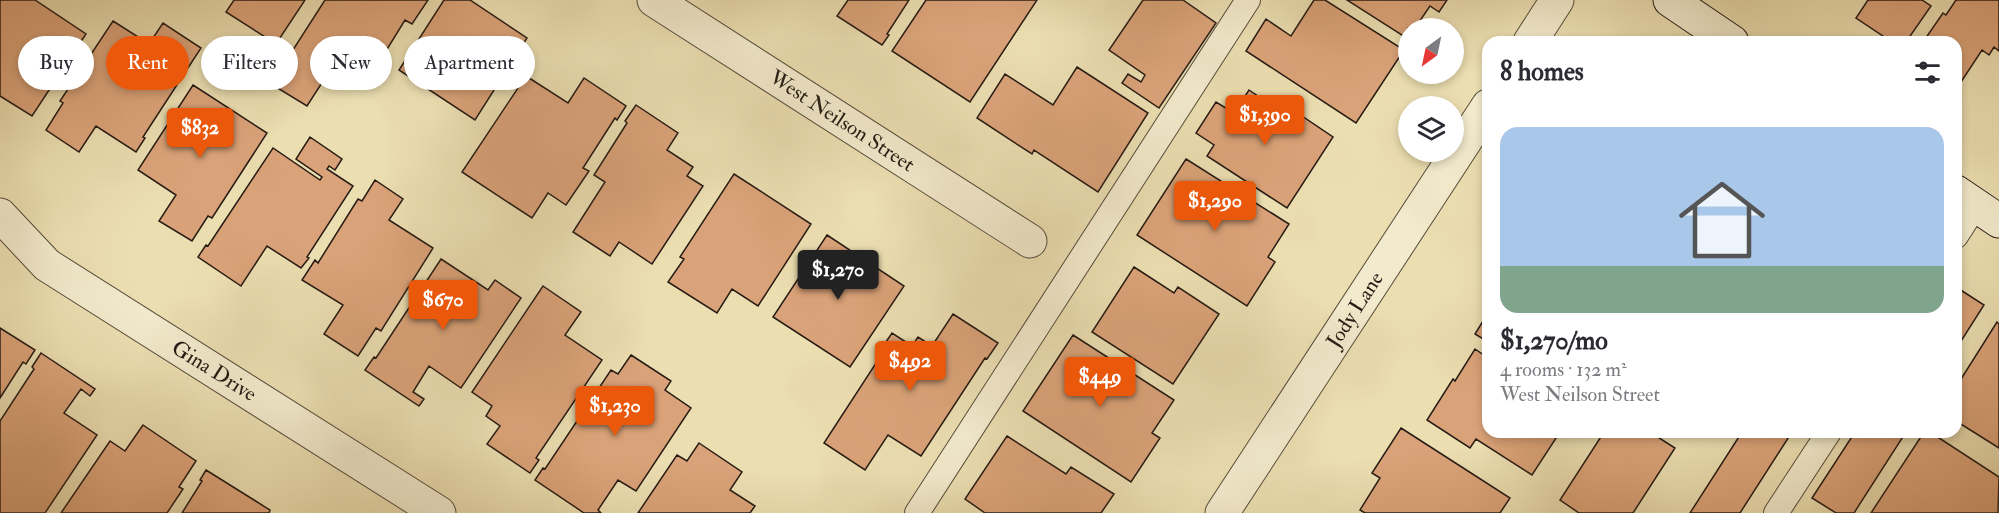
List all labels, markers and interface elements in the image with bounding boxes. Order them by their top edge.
north arrow [1398,18,1464,84]
map controls [1398,18,1464,162]
chip: Buy [18,36,94,90]
chip: Rent [106,36,189,90]
chip: Filters [201,36,298,90]
chip: New [310,36,392,90]
chip: Apartment [404,36,535,90]
text: 8 homes [1500,56,1584,88]
icon: filters [1911,56,1944,89]
street label: West Neilson Street [763,63,920,178]
pin: $1,390 [1216,95,1314,146]
button: layers [1398,96,1464,162]
text: $1,390 [1239,102,1291,127]
pin: $832 [164,108,236,159]
text: $832 [181,115,219,140]
icon: home [1668,166,1776,274]
pin: $1,290 [1166,181,1264,232]
text: $1,290 [1188,188,1242,213]
pin: $1,270 [789,250,887,301]
text: $1,270 [812,257,864,282]
street label: Jody Lane [1320,267,1390,354]
pin: $670 [407,280,479,331]
text: $670 [423,287,463,312]
text: $1,270/mo [1500,325,1608,357]
street label: Gina Drive [166,334,262,408]
pin: $492 [874,341,946,392]
text: $492 [889,348,931,373]
pin: $449 [1064,357,1136,408]
text: 4 rooms · 132 m² [1500,357,1627,382]
text: $449 [1078,364,1122,389]
text: West Neilson Street [1500,382,1660,407]
pin: $1,230 [566,386,664,437]
text: $1,230 [589,393,641,418]

